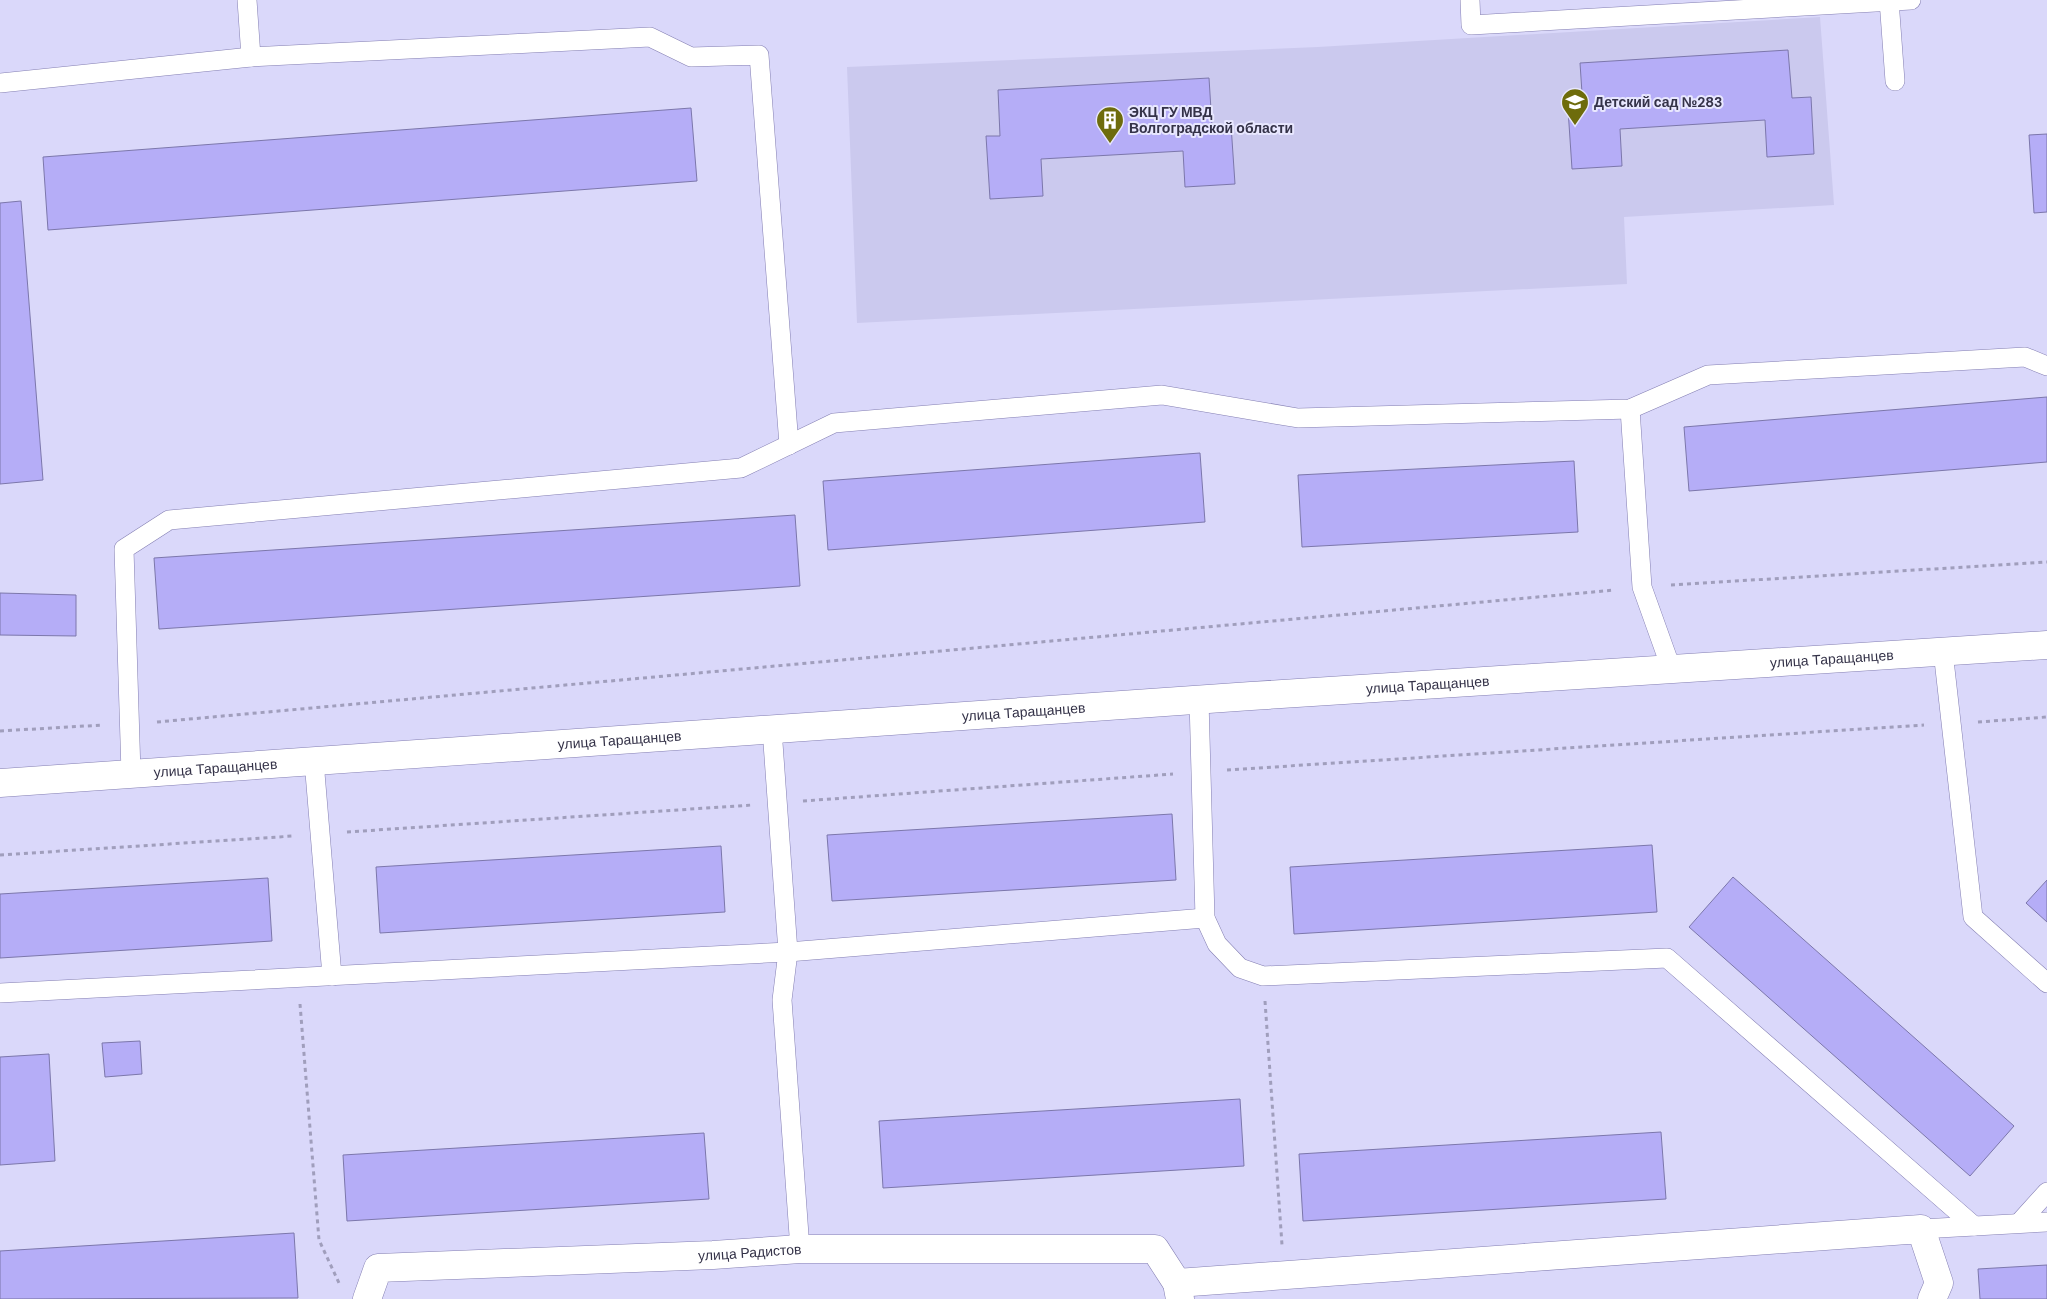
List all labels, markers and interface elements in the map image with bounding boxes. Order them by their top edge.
school or university icon: Детский сад №283 [1560,87,1590,126]
place label: Детский сад №283 [1594,93,1723,111]
place label: ЭКЦ ГУ МВД Волгоградской области [1129,103,1293,137]
building icon: ЭКЦ ГУ МВД Волгоградской области [1095,105,1125,144]
street label: улица Таращанцев [1769,646,1894,672]
street label: улица Таращанцев [1365,672,1490,698]
street label: улица Таращанцев [961,699,1086,725]
street label: улица Таращанцев [557,727,682,753]
street label: улица Таращанцев [153,755,278,781]
street label: улица Радистов [698,1240,802,1265]

